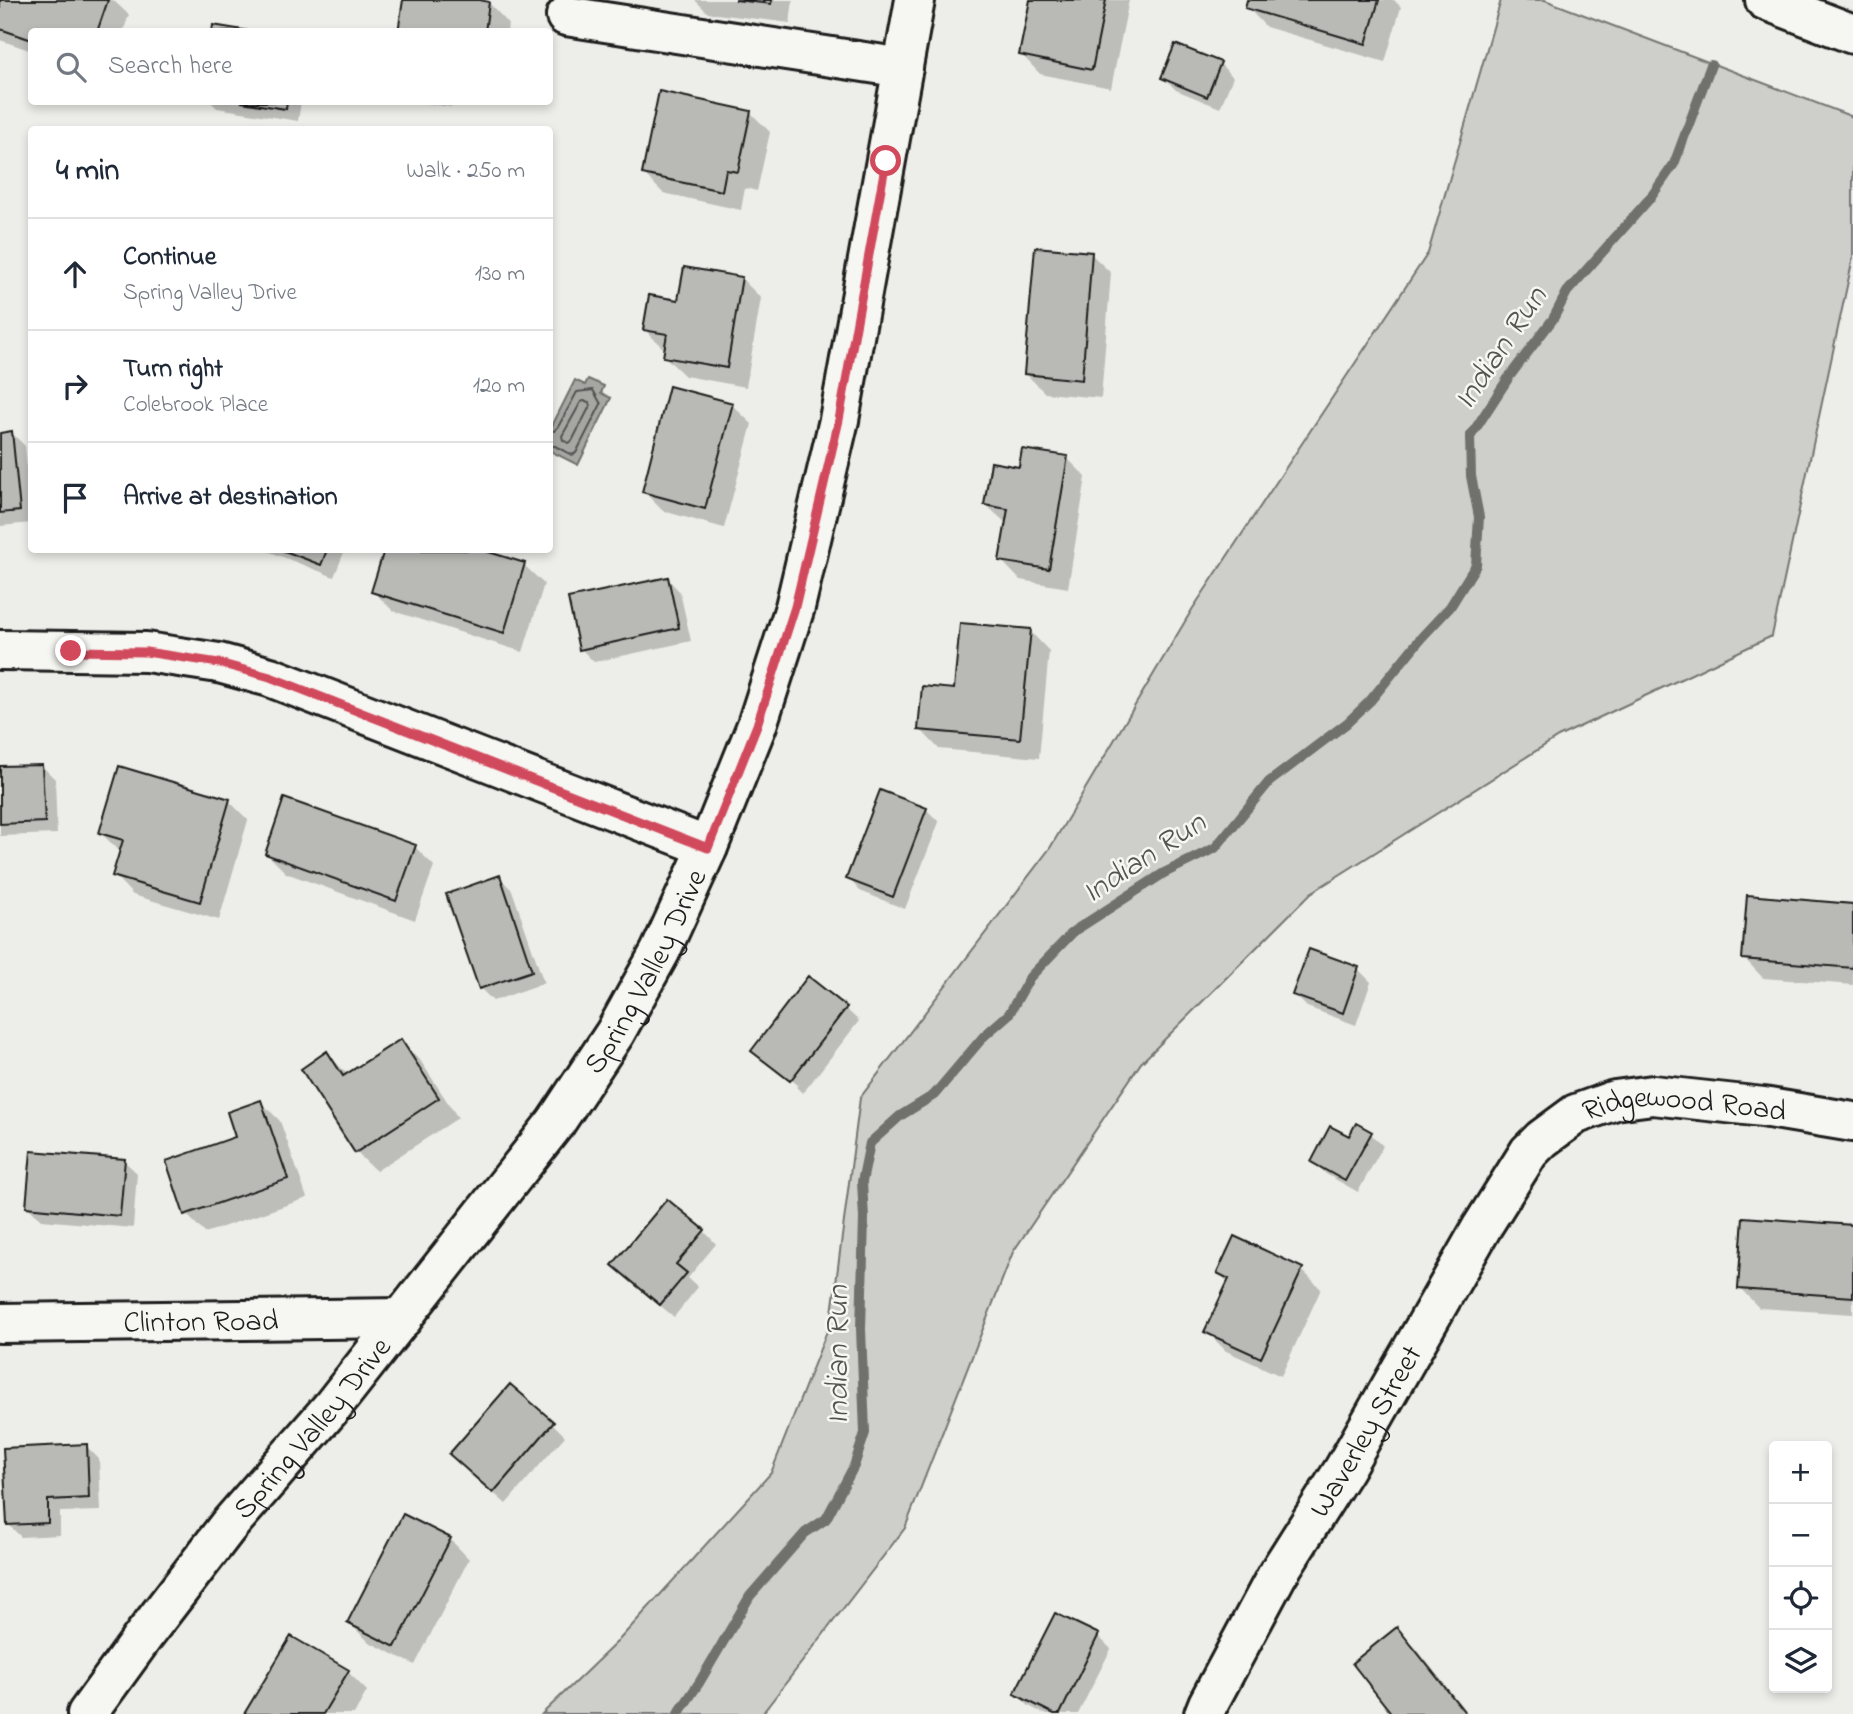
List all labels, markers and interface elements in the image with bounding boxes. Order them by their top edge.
search box [28,28,553,105]
icon: search [52,48,90,86]
text: Search here [108,48,233,86]
route start [870,145,901,176]
text: 4 min [56,150,119,194]
text: Walk · 250 m [406,155,525,188]
text: Continue [123,239,216,277]
icon: ahead [56,255,94,293]
text: 130 m [475,258,525,291]
text: Spring Valley Drive [123,277,297,310]
water label: Indian Run [1443,277,1561,420]
text: Turn right [123,351,223,389]
icon: right [56,367,94,405]
text: 120 m [473,370,525,403]
text: Colebrook Place [123,389,268,422]
icon: arrive [56,479,94,517]
text: Arrive at destination [123,479,338,517]
route end [55,635,86,666]
water label: Indian Run [1073,800,1217,917]
street label: Spring Valley Drive [574,862,720,1084]
street label: Ridgewood Road [1577,1075,1789,1136]
water label: Indian Run [816,1284,863,1425]
street label: Clinton Road [123,1301,279,1346]
street label: Spring Valley Drive [224,1328,404,1531]
street label: Waverley Street [1300,1338,1435,1527]
map controls [1769,1441,1832,1693]
button: + [1769,1441,1832,1504]
button: − [1769,1504,1832,1567]
button: locate [1769,1567,1832,1630]
button: layers [1769,1630,1832,1693]

